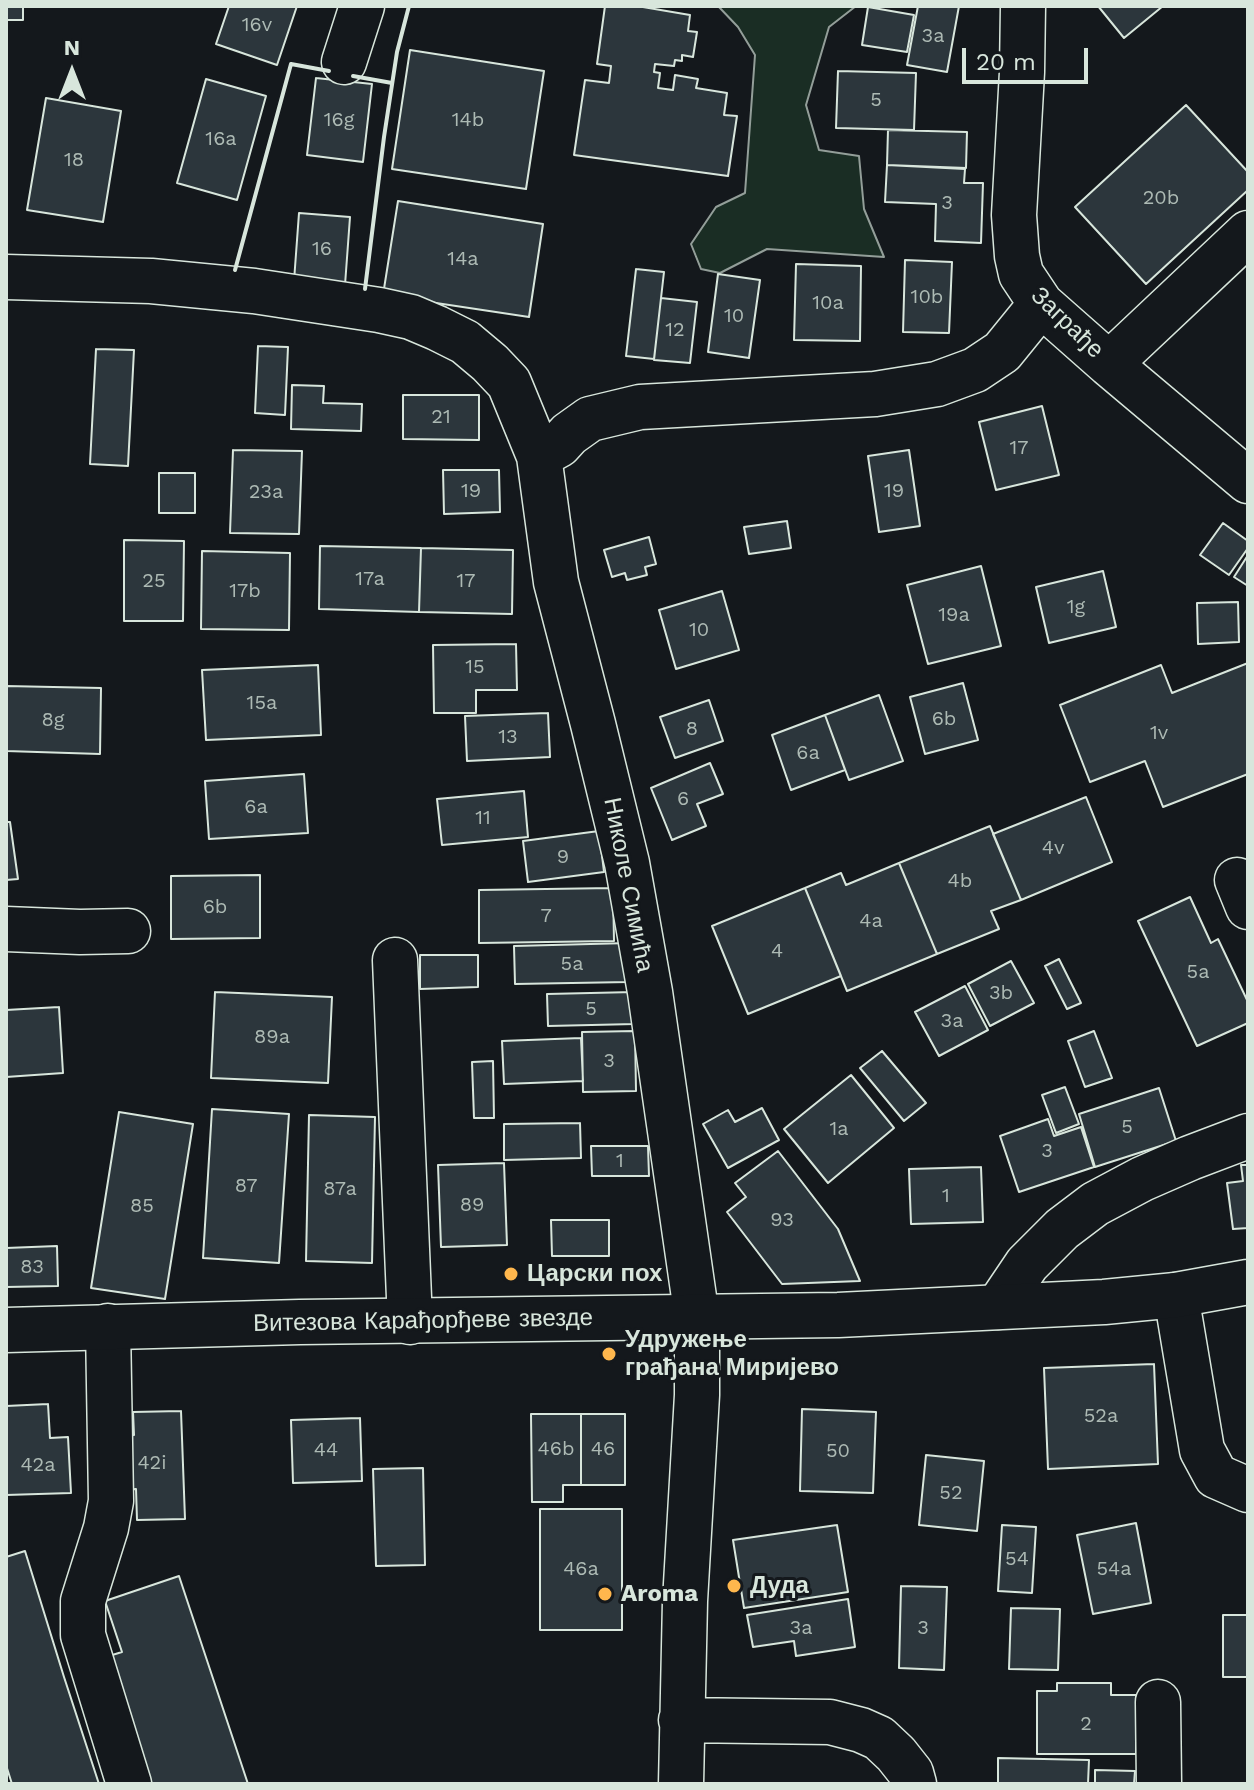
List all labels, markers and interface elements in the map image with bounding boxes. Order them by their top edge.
house number: 16v [242,13,272,37]
house number: 3a [922,24,944,48]
north arrow [32,32,112,112]
scale bar [966,32,1092,82]
text: N [64,35,80,60]
text: 20 m [976,48,1036,76]
house number: 5 [870,88,882,112]
house number: 16g [324,108,354,132]
house number: 14b [452,108,484,132]
house number: 16a [205,127,237,151]
house number: 18 [64,148,84,172]
house number: 20b [1143,186,1179,210]
house number: 3 [941,191,953,215]
house number: 16 [312,237,332,261]
house number: 14a [447,247,479,271]
street label: Заграђе [1025,281,1109,365]
house number: 10b [911,285,943,309]
house number: 10a [812,291,844,315]
house number: 10 [724,304,744,328]
house number: 12 [665,318,685,342]
house number: 21 [431,405,451,429]
house number: 17 [1009,436,1029,460]
house number: 19 [461,479,481,503]
house number: 19 [884,479,904,503]
house number: 23a [249,480,283,504]
house number: 17a [355,567,385,591]
house number: 25 [142,569,166,593]
house number: 17 [456,569,476,593]
house number: 17b [229,579,261,603]
house number: 1g [1067,595,1085,619]
house number: 19a [938,603,970,627]
house number: 10 [689,618,709,642]
house number: 15 [465,655,485,679]
house number: 15a [247,691,277,715]
house number: 6b [932,707,956,731]
house number: 8g [42,708,64,732]
house number: 8 [686,717,698,741]
house number: 1v [1150,721,1168,745]
house number: 13 [498,725,518,749]
house number: 6a [796,741,820,765]
house number: 6 [677,787,689,811]
house number: 6a [244,795,268,819]
street label: Николе Симића [597,795,659,975]
house number: 11 [475,806,491,830]
house number: 4v [1042,836,1064,860]
house number: 9 [557,845,569,869]
house number: 4b [948,869,972,893]
house number: 6b [203,895,227,919]
house number: 7 [540,904,552,928]
house number: 4a [859,909,883,933]
house number: 4 [771,939,783,963]
house number: 5a [561,952,583,976]
house number: 5a [1187,960,1209,984]
house number: 3b [989,981,1013,1005]
house number: 5 [585,997,597,1021]
house number: 3a [941,1009,963,1033]
house number: 89a [254,1025,290,1049]
house number: 3 [603,1049,615,1073]
house number: 5 [1121,1115,1133,1139]
house number: 1a [829,1117,849,1141]
house number: 3 [1041,1139,1053,1163]
house number: 1 [616,1149,624,1173]
house number: 87 [235,1174,257,1198]
house number: 87a [323,1177,357,1201]
house number: 1 [942,1184,950,1208]
house number: 89 [460,1193,484,1217]
house number: 85 [130,1194,154,1218]
house number: 93 [770,1208,794,1232]
house number: 83 [20,1255,44,1279]
place label: Царски пох [527,1260,662,1288]
marker: Царски пох [502,1265,520,1283]
street label: Витезова Карађорђеве звезде [253,1304,593,1338]
place label: Удружење грађана Миријево [625,1326,839,1382]
marker: Удружење грађана Миријево [600,1345,618,1363]
house number: 52a [1084,1404,1118,1428]
house number: 46b [538,1437,574,1461]
house number: 46 [591,1437,615,1461]
house number: 44 [314,1438,338,1462]
house number: 50 [826,1439,850,1463]
house number: 42i [137,1451,167,1475]
house number: 42a [20,1453,56,1477]
house number: 52 [939,1481,963,1505]
house number: 54 [1005,1547,1029,1571]
house number: 46a [563,1557,599,1581]
house number: 54a [1096,1557,1132,1581]
place label: Дуда [750,1572,809,1600]
marker: Дуда [725,1577,743,1595]
place label: Aroma [621,1580,698,1608]
marker: Aroma [596,1585,614,1603]
house number: 3a [790,1616,812,1640]
house number: 3 [917,1616,929,1640]
house number: 2 [1080,1712,1092,1736]

